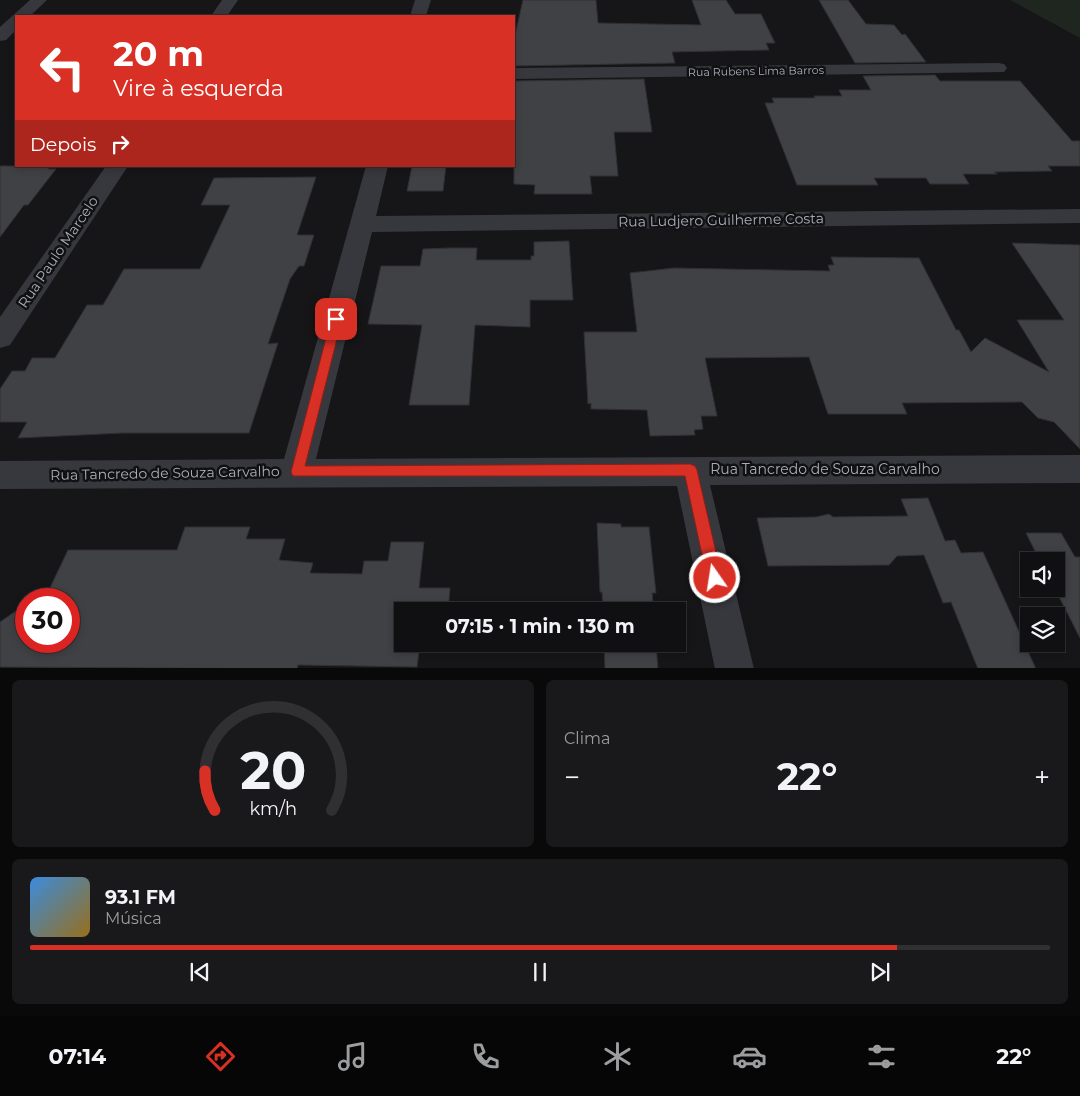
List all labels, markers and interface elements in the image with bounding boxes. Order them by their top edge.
text: 20 m [113,32,204,75]
icon: left [30,35,95,100]
street label: Rua Rubens Lima Barros [688,63,825,79]
text: Vire à esquerda [113,75,284,102]
icon: right [106,130,134,158]
text: Depois [30,133,96,156]
street label: Rua Paulo Marcelo [14,192,102,311]
street label: Rua Ludjero Guilherme Costa [618,209,824,231]
pin [315,298,357,340]
icon: arrive [322,305,350,333]
street label: Rua Tancredo de Souza Carvalho [710,460,940,478]
street label: Rua Tancredo de Souza Carvalho [50,462,280,484]
position arrow [688,551,740,603]
map controls [1020,552,1065,652]
button: sound [1020,552,1065,597]
speed limit sign: 30 [15,588,80,653]
button: layers [1020,607,1065,652]
text: 07:15 · 1 min · 130 m [445,615,635,638]
text: Clima [564,729,610,748]
text: 20 [240,739,306,802]
text: 22° [777,753,837,800]
text: − [564,760,580,794]
text: + [1034,760,1050,794]
text: km/h [249,798,297,819]
text: 93.1 FM [105,886,176,909]
text: Música [105,909,162,928]
icon: previous [186,958,214,986]
icon: pause [526,958,554,986]
icon: next [866,958,894,986]
icon: directions [203,1039,238,1074]
icon: music [335,1039,370,1074]
icon: phone [468,1039,503,1074]
icon: climate [600,1039,635,1074]
icon: car [732,1039,767,1074]
icon: filters [864,1039,899,1074]
text: 07:14 [49,1043,106,1070]
text: 22° [996,1043,1031,1070]

